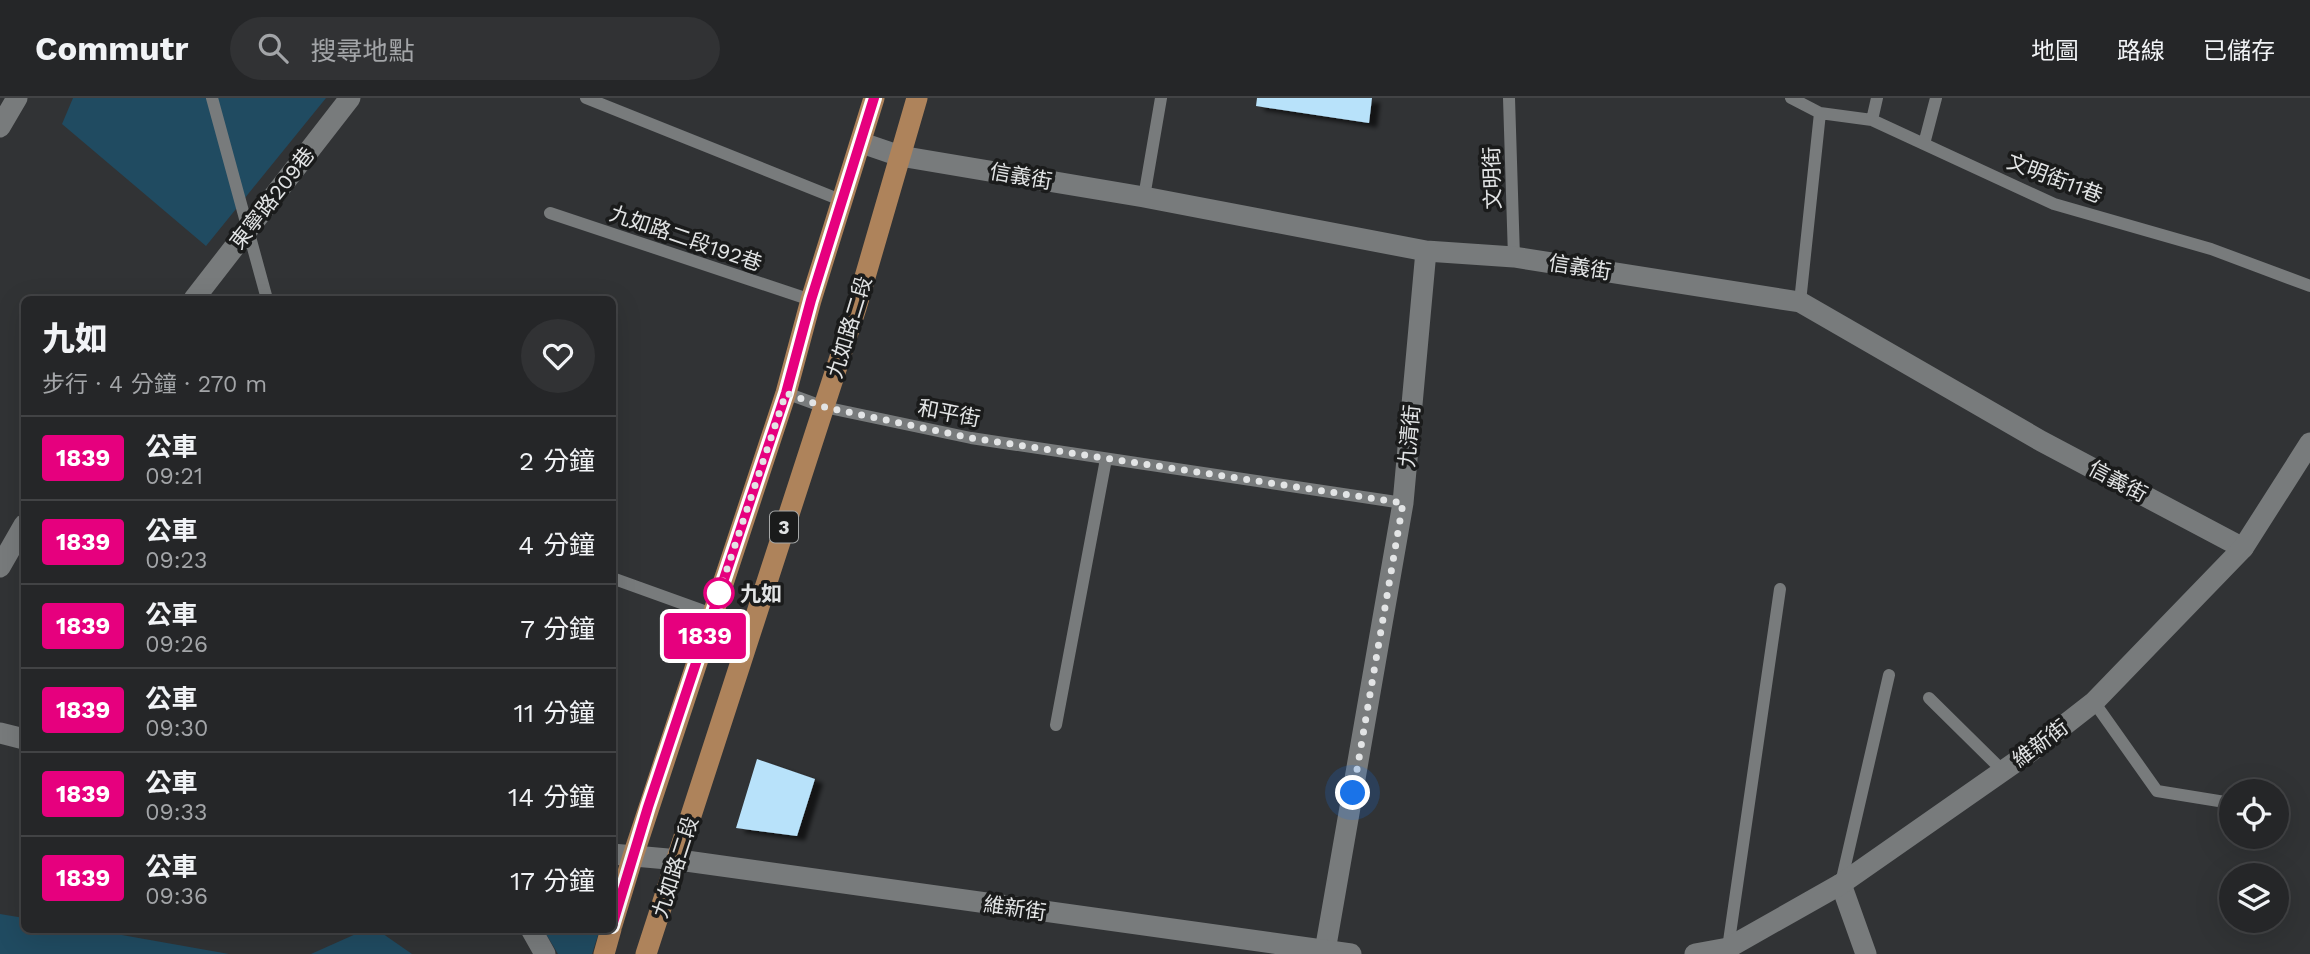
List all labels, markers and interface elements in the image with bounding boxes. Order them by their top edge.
search box [230,17,720,80]
text: Commutr [35,29,188,68]
icon: search [254,29,292,67]
text: 搜尋地點 [310,36,414,66]
text: 地圖 [2031,37,2079,65]
text: 路線 [2117,37,2165,65]
text: 已儲存 [2203,37,2275,65]
street label: 東寧路209巷 [225,142,319,254]
street label: 文明街 [1478,146,1506,210]
street label: 文明街11巷 [2004,148,2106,208]
street label: 信義街 [988,158,1054,194]
street label: 九如路二段192巷 [607,200,765,276]
street label: 信義街 [1547,250,1613,284]
street label: 九如路二段 [822,273,876,381]
text: 九如 [42,319,108,358]
button: heart [521,319,595,393]
text: 步行 · 4 分鐘 · 270 m [42,371,267,398]
street label: 和平街 [916,395,982,431]
street label: 九清街 [1394,404,1424,468]
text: 公車 [145,432,197,462]
text: 1839 [56,444,110,472]
text: 2 分鐘 [519,446,595,476]
street label: 信義街 [2084,455,2152,507]
text: 09:21 [145,463,203,490]
road number: 3 [770,512,798,542]
text: 公車 [145,516,197,546]
text: 1839 [56,528,110,556]
text: 4 分鐘 [518,530,595,560]
text: 09:23 [145,547,207,574]
marker: 九如 [704,578,734,608]
place label: 九如 [740,581,782,606]
text: 公車 [145,600,197,630]
text: 1839 [56,612,110,640]
line badge: 1839 [656,613,754,659]
text: 7 分鐘 [520,614,595,644]
text: 1839 [678,622,732,650]
text: 09:26 [145,631,208,658]
text: 公車 [145,684,197,714]
text: 1839 [56,696,110,724]
text: 11 分鐘 [514,698,595,728]
street label: 維新街 [2007,714,2073,772]
text: 09:30 [145,715,208,742]
text: 公車 [145,768,197,798]
your location [1335,775,1370,810]
map controls [2219,779,2289,933]
button: locate [2219,779,2289,849]
text: 1839 [56,780,110,808]
text: 14 分鐘 [508,782,595,812]
text: 09:33 [145,799,207,826]
street label: 九如路二段 [647,813,703,921]
text: 公車 [145,852,197,882]
button: layers [2219,863,2289,933]
text: 1839 [56,864,110,892]
text: 17 分鐘 [510,866,595,896]
text: 09:36 [145,883,208,910]
street label: 維新街 [982,891,1048,925]

